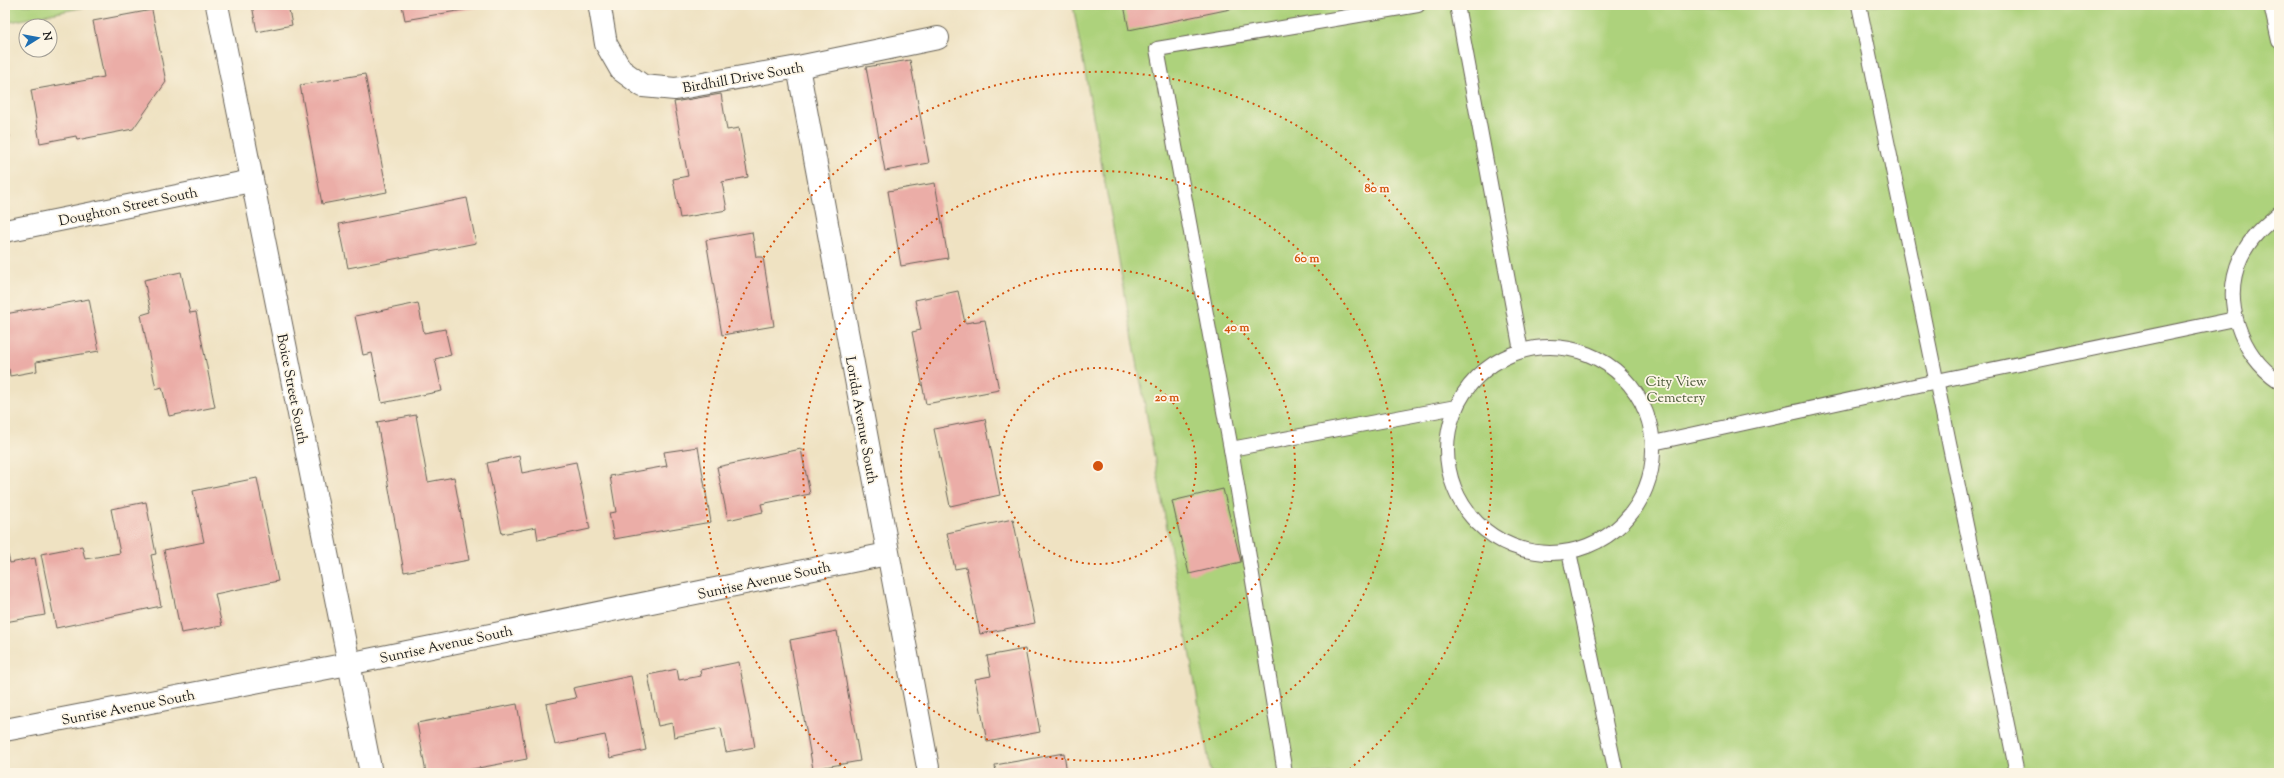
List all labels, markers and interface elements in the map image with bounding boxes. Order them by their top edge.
north arrow [18,18,58,58]
text: N [38,29,56,42]
street label: Birdhill Drive South [681,58,805,99]
text: 80 m [1365,180,1389,198]
street label: Doughton Street South [57,183,200,232]
text: 60 m [1295,250,1319,268]
text: 40 m [1224,319,1249,337]
street label: Boice Street South [270,332,312,446]
street label: Lorida Avenue South [839,355,881,486]
park label: City View Cemetery [1646,373,1707,409]
text: 20 m [1155,389,1179,407]
centre of rings [1091,459,1105,473]
street label: Sunrise Avenue South [696,558,833,606]
street label: Sunrise Avenue South [378,622,515,670]
street label: Sunrise Avenue South [60,686,197,732]

